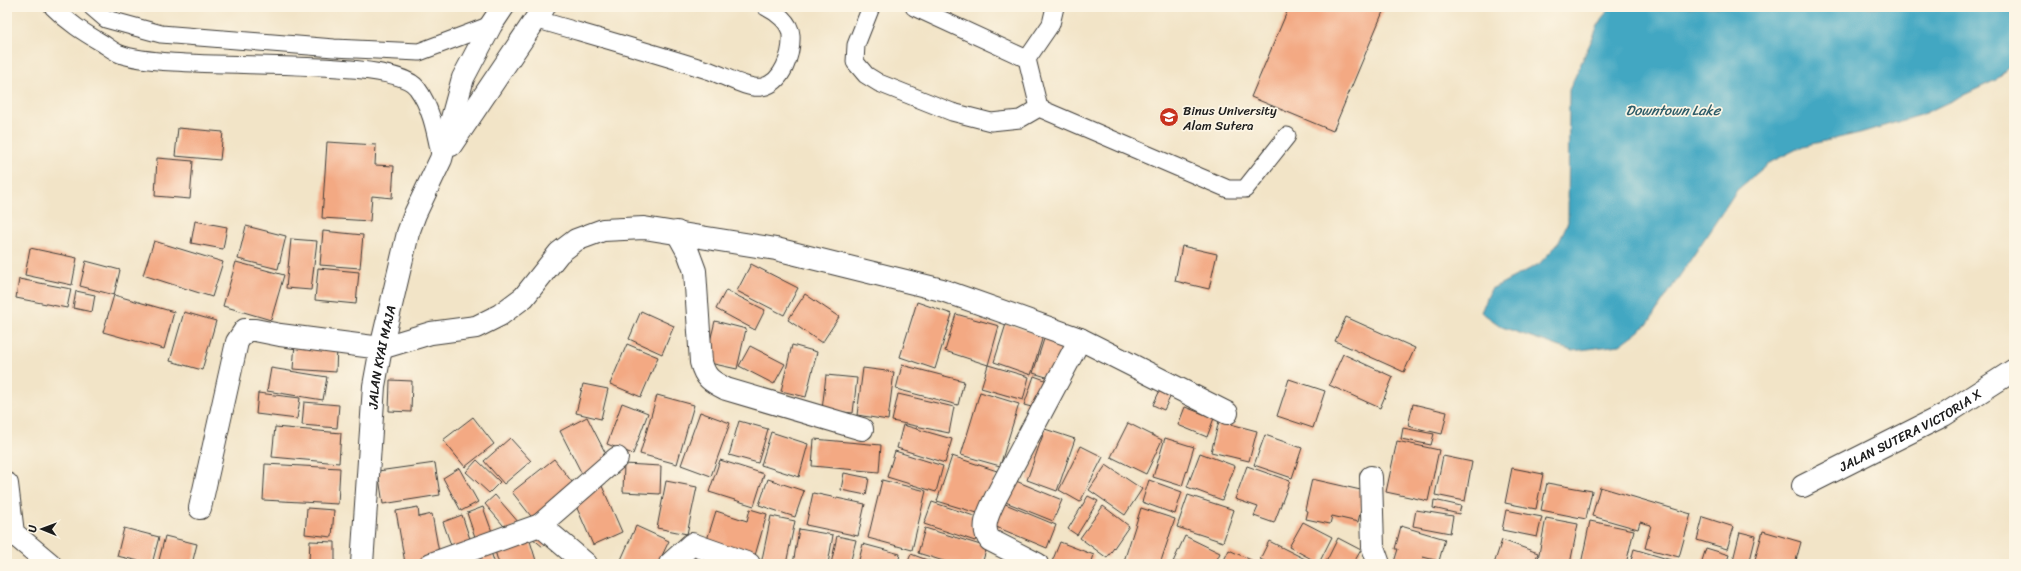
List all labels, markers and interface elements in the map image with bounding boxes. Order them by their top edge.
water label: Downtown Lake [1626,98,1722,123]
place label: Binus University Alam Sutera [1182,99,1277,137]
school or university icon: Binus University Alam Sutera [1158,106,1180,128]
street label: JALAN KYAI MAJA [361,303,402,411]
street label: JALAN SUTERA VICTORIA X [1834,382,1986,478]
north arrow [22,509,62,549]
text: U [23,524,42,533]

